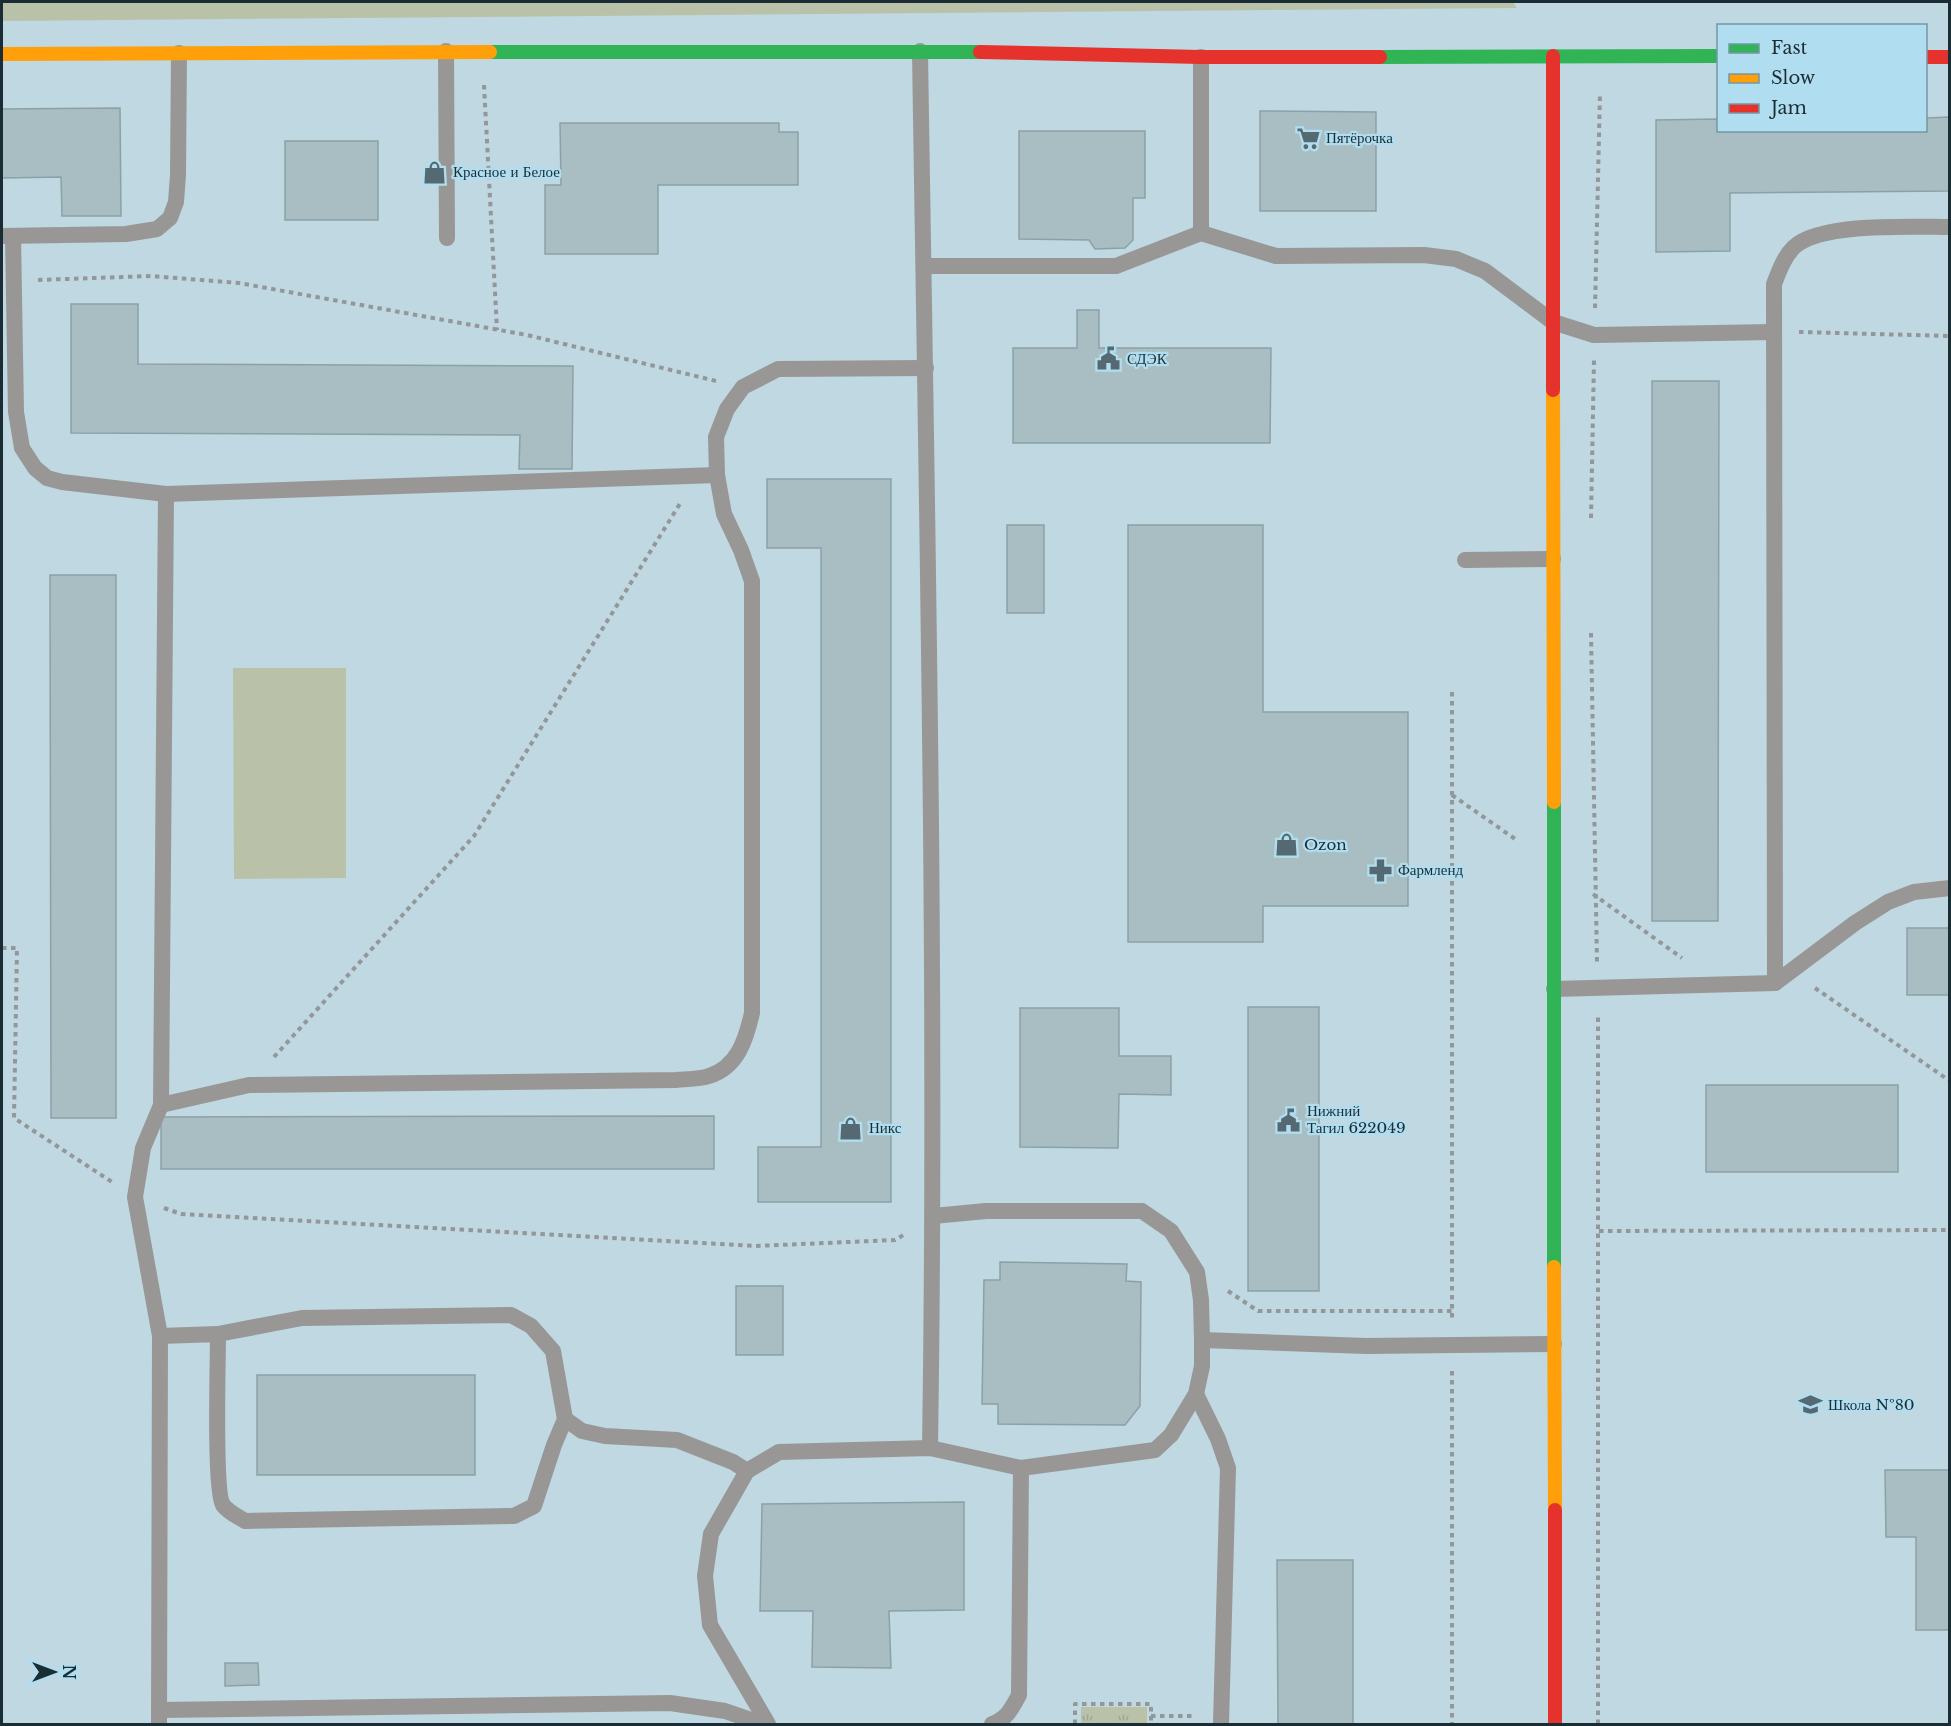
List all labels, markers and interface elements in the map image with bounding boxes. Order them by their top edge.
legend [1717,24,1927,132]
text: Fast [1771,37,1808,59]
text: Slow [1771,67,1816,89]
text: Jam [1769,97,1807,119]
supermarket icon: Пятёрочка [1295,125,1321,151]
place label: Пятёрочка [1326,128,1393,147]
shop icon: Красное и Белое [422,159,448,185]
place label: Красное и Белое [453,162,560,181]
public building icon: СДЭК [1096,346,1122,372]
place label: СДЭК [1127,349,1168,368]
shop icon: Ozon [1273,832,1299,858]
place label: Ozon [1304,835,1347,854]
pharmacy icon: Фармленд [1367,857,1393,883]
place label: Фармленд [1398,860,1463,879]
place label: Нижний Тагил 622049 [1307,1101,1406,1137]
public building icon: Нижний Тагил 622049 [1276,1107,1302,1133]
shop icon: Никс [838,1115,864,1141]
place label: Никс [869,1118,902,1137]
school or university icon: Школа №80 [1797,1392,1823,1418]
place label: Школа №80 [1828,1395,1914,1414]
north arrow [24,1642,84,1702]
text: N [59,1664,79,1680]

